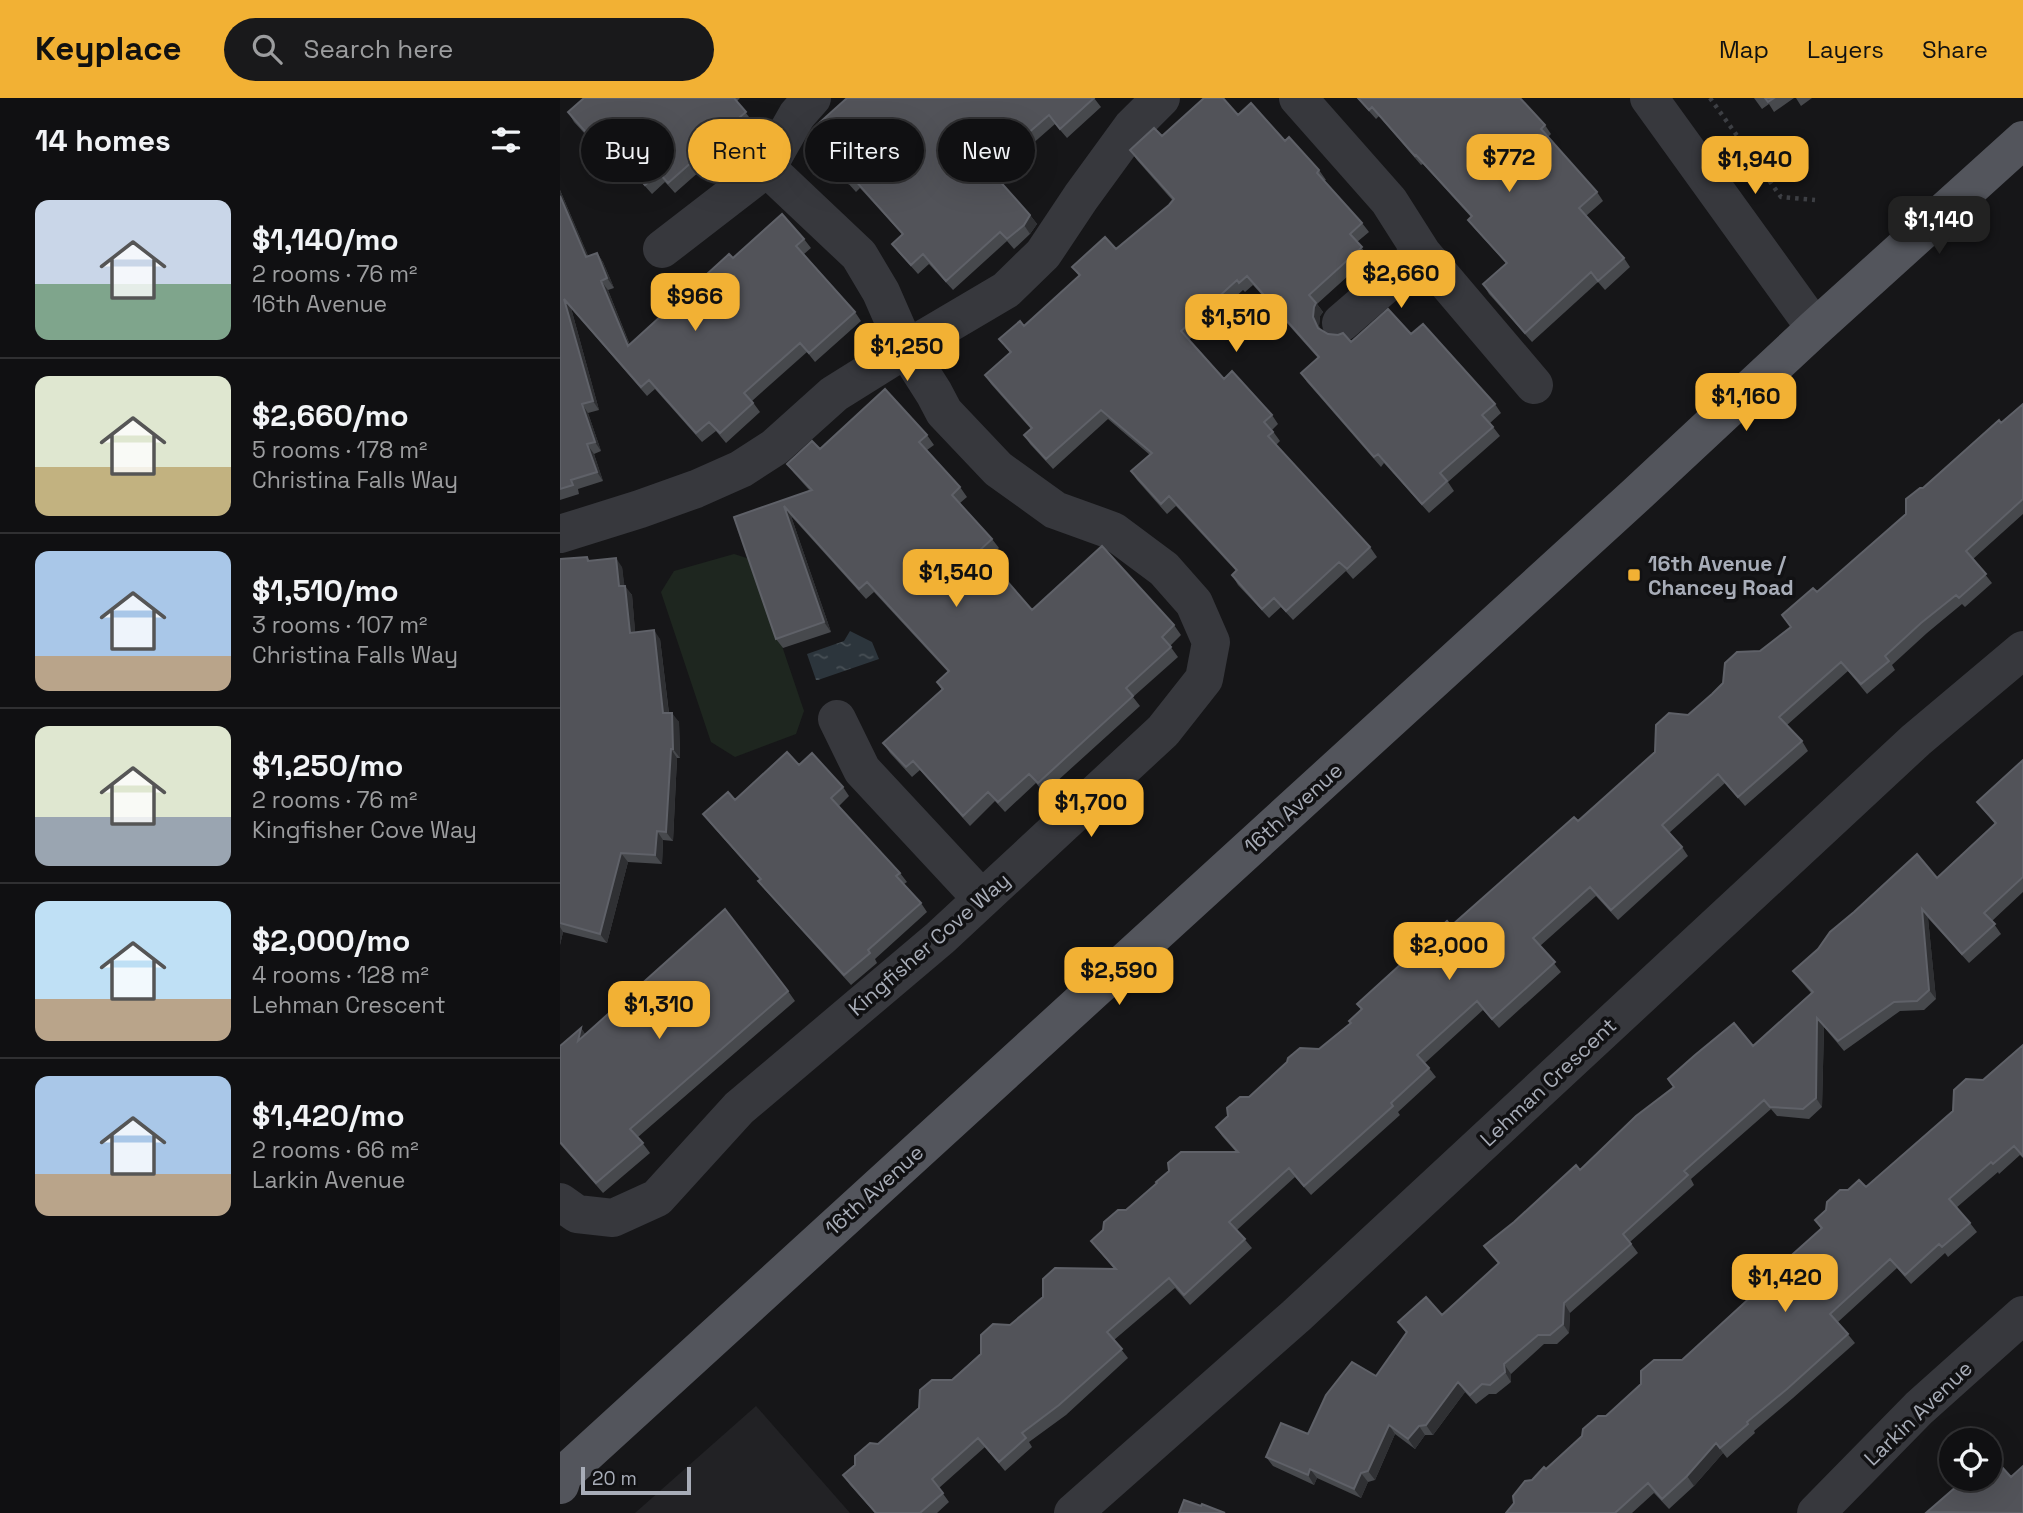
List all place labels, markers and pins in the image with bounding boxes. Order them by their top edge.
pin: $772 [1468,134,1550,194]
pin: $1,940 [1698,136,1812,196]
pin: $1,140 [1882,197,1996,256]
pin: $2,660 [1344,250,1458,310]
pin: $966 [654,274,736,333]
pin: $1,510 [1179,294,1293,354]
pin: $1,250 [850,324,964,383]
pin: $1,160 [1689,374,1803,433]
pin: $1,540 [899,550,1013,609]
place label: 16th Avenue / Chancey Road [1648,550,1794,601]
marker: 16th Avenue / Chancey Road [1626,567,1642,583]
pin: $1,700 [1034,780,1148,839]
pin: $2,000 [1392,922,1506,982]
pin: $2,590 [1062,948,1176,1007]
pin: $1,310 [602,982,716,1041]
pin: $1,420 [1728,1254,1842,1314]

